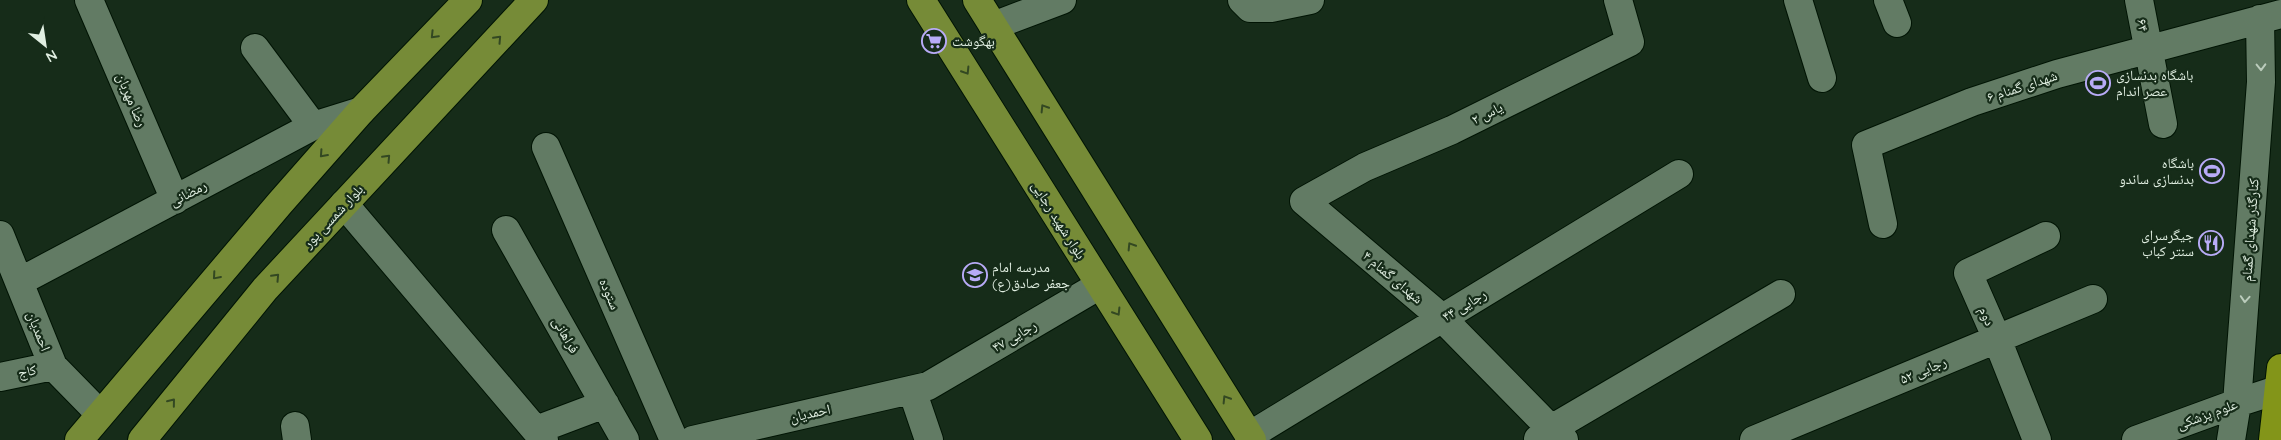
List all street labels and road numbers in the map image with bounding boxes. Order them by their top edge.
street label: ۶۴ [2133,17,2153,33]
street label: شهدای گمنام ۶ [1984,66,2060,107]
street label: رضا مهربان [113,70,151,130]
street label: یاس ۲ [1468,98,1506,128]
street label: رمضانی [166,176,210,210]
street label: بلوار شهید رجایی [1028,178,1090,263]
street label: کنارگذر شهدای گمنام [2237,178,2264,282]
street label: بلوار شمسی پور [298,180,367,253]
street label: شهدای گمنام ۴ [1359,247,1427,308]
street label: ستوده [595,276,625,312]
street label: رجایی ۴۴ [1439,285,1489,325]
street label: دوم [1974,304,1999,329]
street label: احمدیان [23,309,55,353]
street label: فراهانی [548,314,584,356]
street label: رجایی ۴۷ [988,316,1040,356]
street label: رجایی ۵۲ [1897,352,1949,388]
street label: کاج [16,360,38,383]
street label: علوم پزشکی [2174,395,2240,434]
street label: احمدیان [788,400,832,426]

